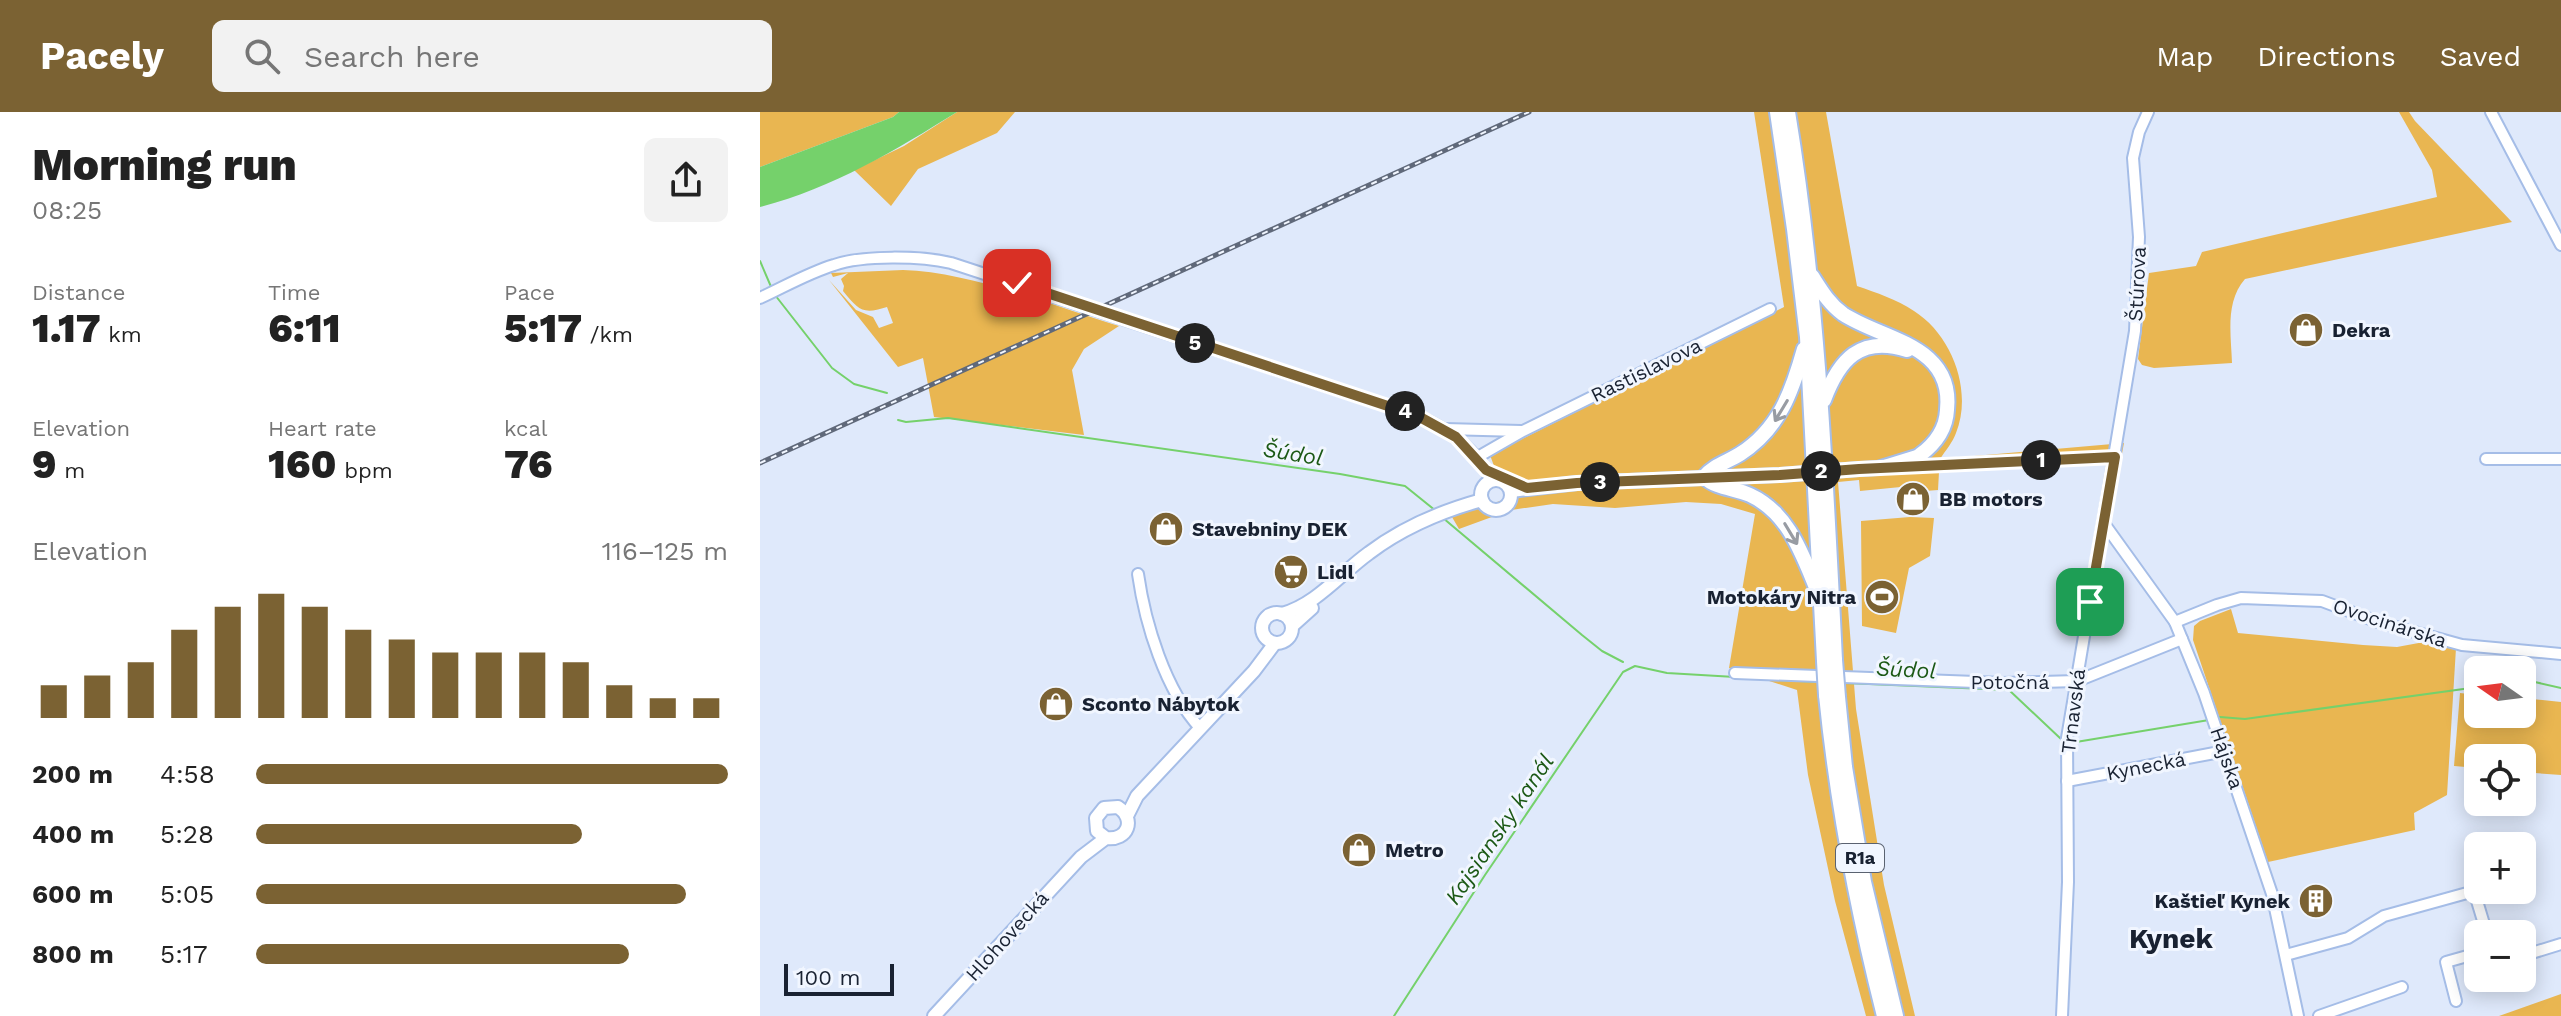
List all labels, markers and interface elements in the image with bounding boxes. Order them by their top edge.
search box [212,20,772,92]
text: Pacely [40,34,164,78]
icon: search [240,34,284,78]
text: Search here [304,39,480,74]
text: Map [2156,40,2213,73]
text: Directions [2257,40,2396,73]
text: Saved [2440,40,2521,73]
button: share [644,138,728,222]
text: Morning run [32,139,297,191]
text: 08:25 [32,195,102,225]
street label: Štúrova [2123,246,2151,322]
pin [983,249,1051,317]
icon: check [995,261,1039,305]
text: Distance [32,280,126,305]
text: Time [268,280,320,305]
text: Pace [504,280,555,305]
text: 1.17 [32,305,101,352]
text: 6:11 [268,305,341,352]
text: 5:17 [504,305,582,352]
shop icon: Dekra [2287,311,2325,349]
place label: Dekra [2332,318,2391,342]
text: km [101,322,142,347]
text: /km [582,322,633,347]
pin: 5 [1175,323,1215,363]
text: 5 [1189,330,1201,355]
street label: Rastislavova [1587,333,1705,407]
pin: 4 [1385,391,1425,431]
text: 4 [1398,398,1412,423]
one-way arrow [1773,399,1789,422]
text: Elevation [32,416,130,441]
text: Heart rate [268,416,377,441]
text: kcal [504,416,548,441]
water label: Šúdol [1261,436,1325,471]
pin: 1 [2021,440,2061,480]
text: 9 [32,441,57,488]
text: 160 [268,441,337,488]
text: 76 [504,441,553,488]
text: 1 [2036,447,2046,472]
pin: 2 [1801,451,1841,491]
text: m [57,458,85,483]
text: bpm [337,458,393,483]
text: 2 [1814,458,1828,483]
pin: 3 [1580,462,1620,502]
text: 3 [1593,469,1607,494]
shop icon: BB motors [1894,480,1932,518]
place label: BB motors [1939,487,2043,511]
shop icon: Stavebniny DEK [1147,510,1185,548]
place label: Stavebniny DEK [1192,517,1348,541]
one-way arrow [1783,522,1799,545]
text: Elevation [32,536,148,566]
text: 116–125 m [602,536,728,566]
supermarket icon: Lidl [1272,553,1310,591]
place label: Lidl [1317,560,1354,584]
pin [2056,568,2124,636]
sports icon: Motokáry Nitra [1863,578,1901,616]
icon: arrive [2068,580,2112,624]
place label: Motokáry Nitra [1707,585,1856,609]
street label: Ovocinárska [2330,593,2450,653]
water label: Šúdol [1875,655,1937,684]
north arrow [2464,656,2536,728]
map controls [2464,656,2536,992]
street label: Trnavská [2056,667,2090,755]
street label: Potočná [1970,670,2050,694]
shop icon: Sconto Nábytok [1037,685,1075,723]
place label: Sconto Nábytok [1082,692,1240,716]
street label: Hájska [2205,724,2249,792]
button: locate [2464,744,2536,816]
street label: Kynecká [2104,747,2188,785]
water label: Kajsiansky kanál [1440,749,1559,909]
text: 200 m [32,759,113,789]
text: 4:58 [160,759,215,789]
text: 400 m [32,819,114,849]
text: 5:28 [160,819,214,849]
shop icon: Metro [1340,831,1378,869]
button: + [2464,832,2536,904]
place label: Metro [1385,838,1444,862]
road number: R1a [1836,844,1884,872]
text: 600 m [32,879,113,909]
text: 5:05 [160,879,214,909]
building icon: Kaštieľ Kynek [2297,882,2335,920]
street label: Hlohovecká [960,886,1054,986]
place label: Kaštieľ Kynek [2155,889,2291,913]
button: − [2464,920,2536,992]
district label: Kynek [2129,922,2214,955]
text: 800 m [32,939,114,969]
text: 5:17 [160,939,208,969]
scale bar [784,960,894,996]
text: 100 m [796,965,860,990]

